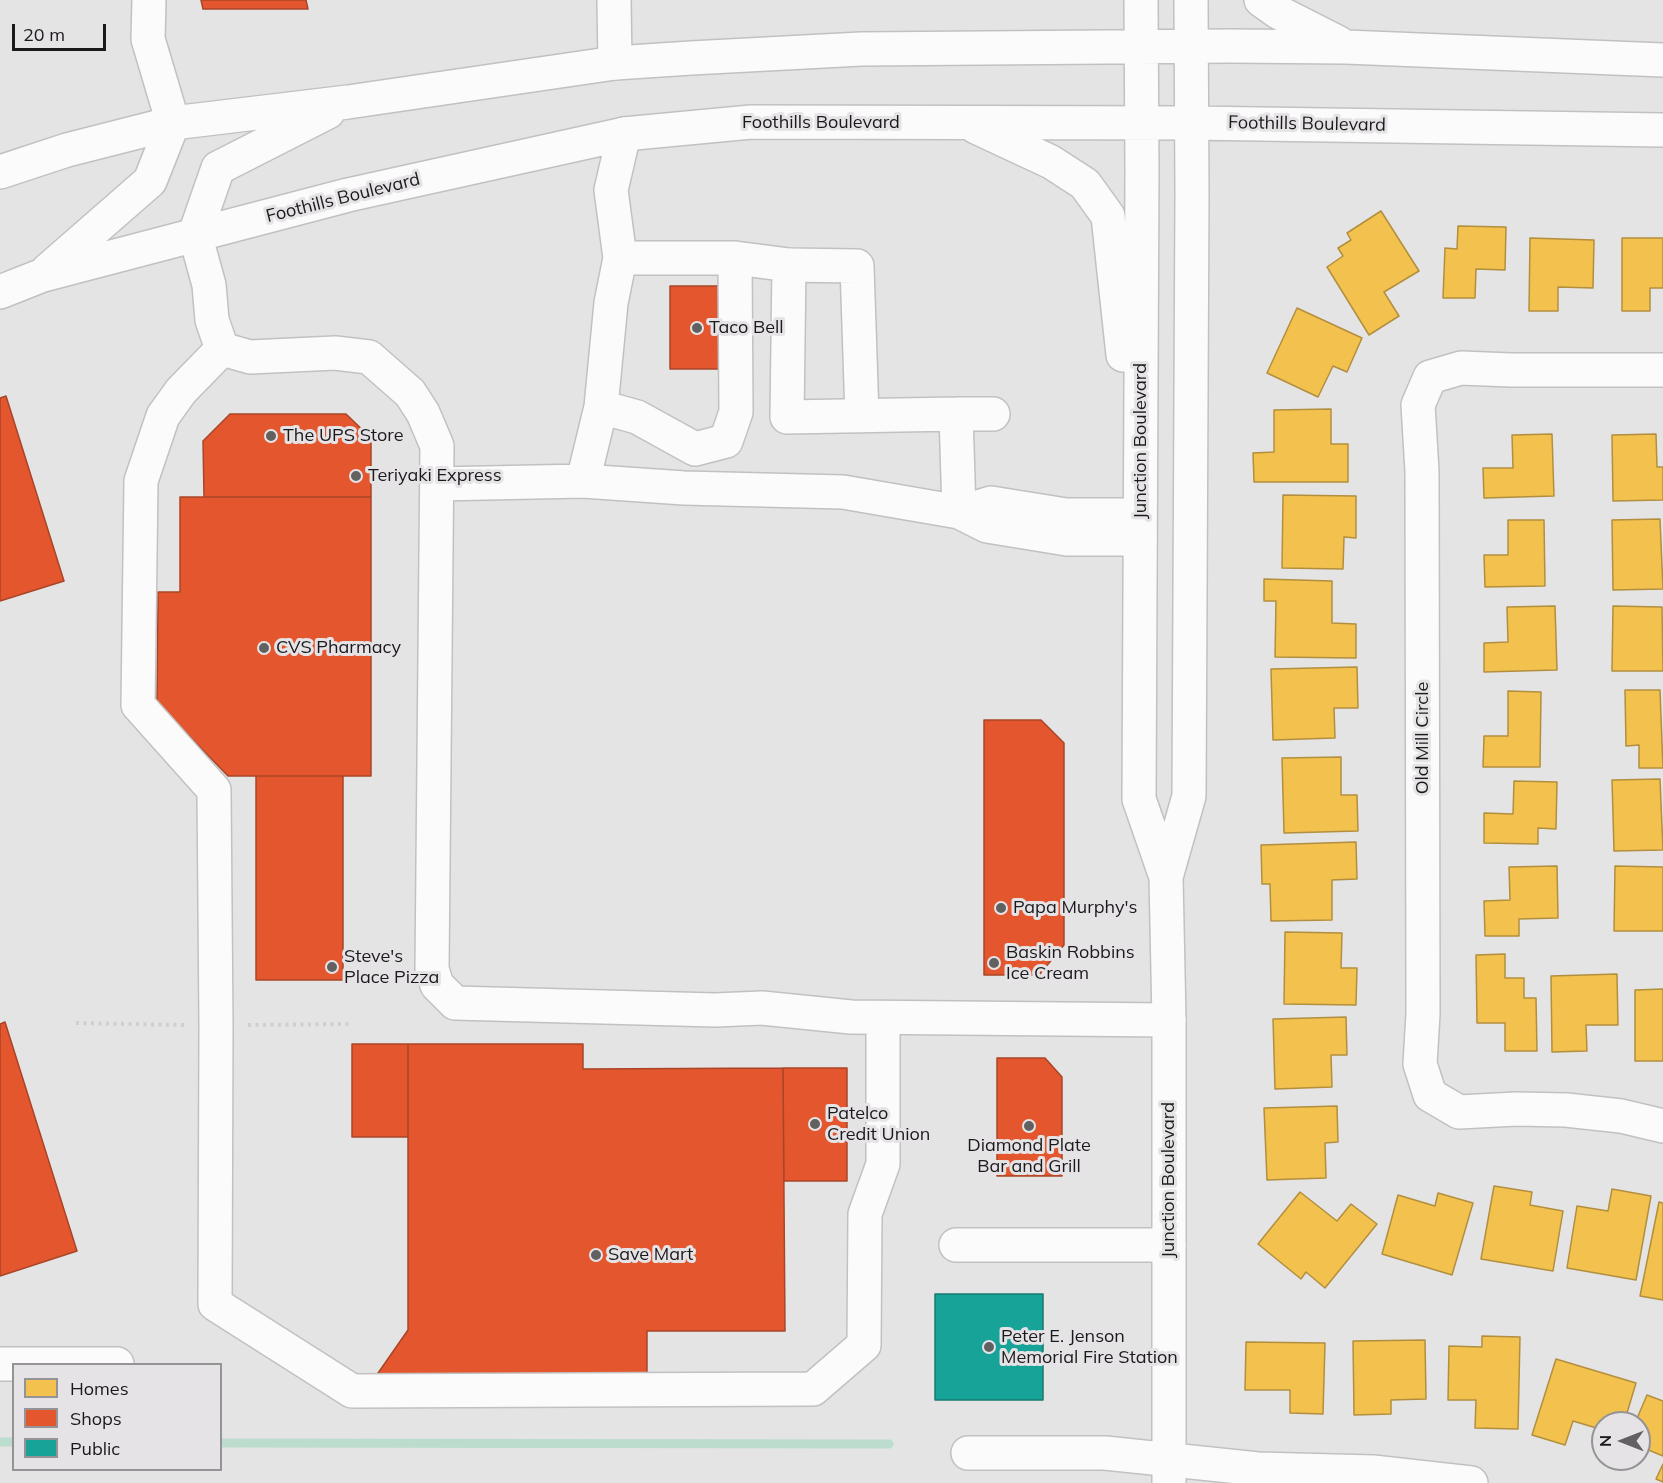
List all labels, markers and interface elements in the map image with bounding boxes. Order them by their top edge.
scale bar [15,12,110,50]
text: 20 m [23,23,65,46]
street label: Foothills Boulevard [742,112,900,134]
street label: Foothills Boulevard [1228,112,1386,136]
street label: Foothills Boulevard [264,168,422,228]
place label: Taco Bell [709,317,784,339]
marker: Taco Bell [690,321,704,335]
street label: Junction Boulevard [1130,363,1152,519]
place label: The UPS Store [283,425,404,447]
marker: The UPS Store [264,429,278,443]
place label: Teriyaki Express [368,465,502,487]
marker: Teriyaki Express [349,469,363,483]
place label: CVS Pharmacy [276,637,401,659]
marker: CVS Pharmacy [257,641,271,655]
street label: Old Mill Circle [1412,682,1434,794]
place label: Papa Murphy's [1013,897,1137,919]
marker: Papa Murphy's [994,901,1008,915]
place label: Baskin Robbins Ice Cream [1006,942,1135,984]
place label: Steve's Place Pizza [344,946,439,988]
marker: Baskin Robbins Ice Cream [987,956,1001,970]
marker: Steve's Place Pizza [325,960,339,974]
street label: Junction Boulevard [1158,1102,1180,1258]
place label: Patelco Credit Union [827,1103,930,1146]
marker: Patelco Credit Union [808,1117,822,1131]
marker: Diamond Plate Bar and Grill [1022,1119,1036,1133]
place label: Diamond Plate Bar and Grill [967,1135,1091,1178]
place label: Save Mart [608,1244,693,1266]
marker: Save Mart [589,1248,603,1262]
place label: Peter E. Jenson Memorial Fire Station [1001,1326,1178,1368]
marker: Peter E. Jenson Memorial Fire Station [982,1340,996,1354]
legend [12,1363,222,1471]
text: Homes [70,1377,129,1400]
text: Shops [70,1407,122,1430]
north arrow [1591,1411,1651,1471]
text: N [1595,1435,1615,1447]
text: Public [70,1437,120,1460]

